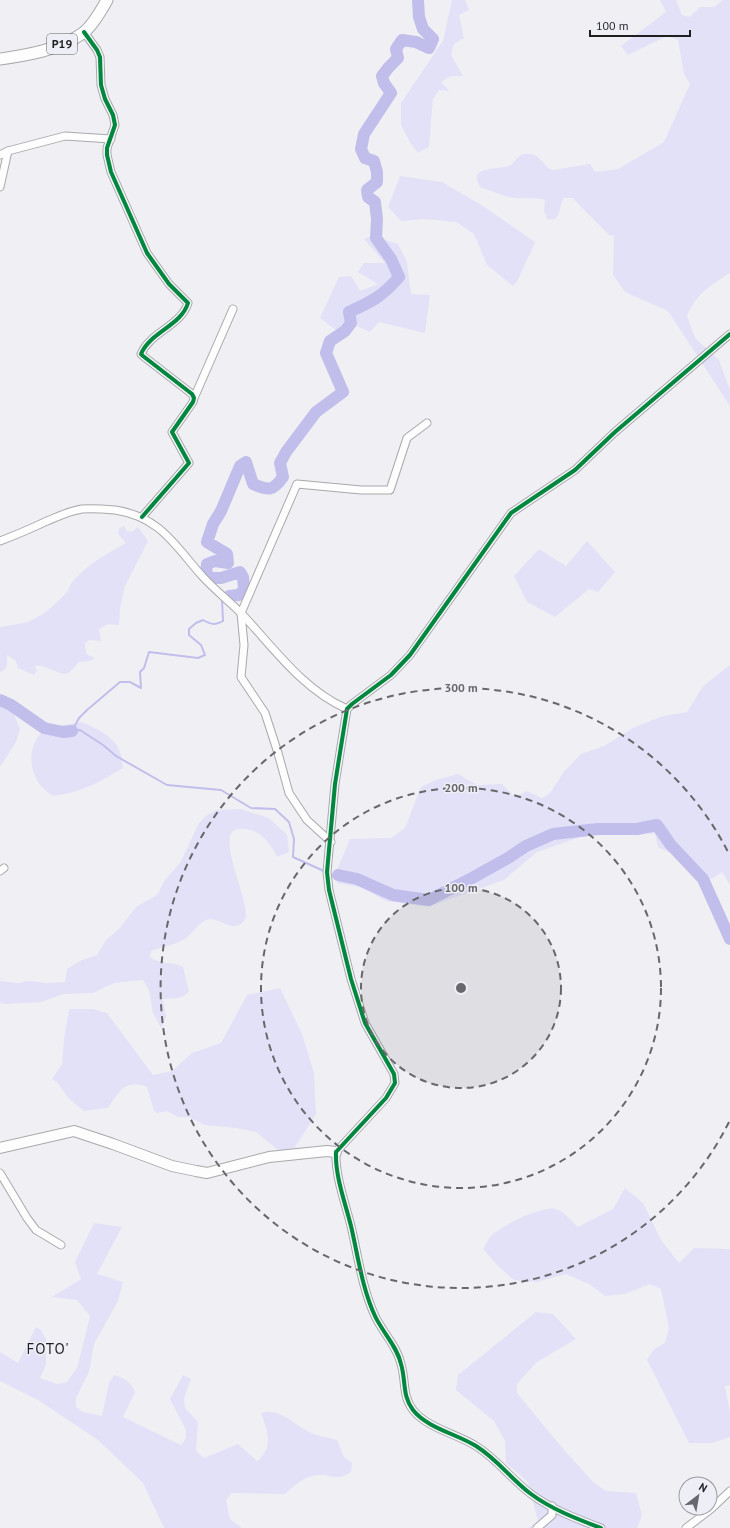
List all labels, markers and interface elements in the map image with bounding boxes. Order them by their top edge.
scale bar [590,12,690,38]
text: 100 m [596,18,629,33]
road number: P19 [47,34,77,54]
text: 300 m [444,680,478,695]
text: 200 m [444,780,478,795]
text: 100 m [444,880,478,895]
centre of rings [454,981,468,995]
district label: FOTO' [27,1339,69,1358]
north arrow [678,1476,718,1516]
text: N [696,1480,710,1495]

